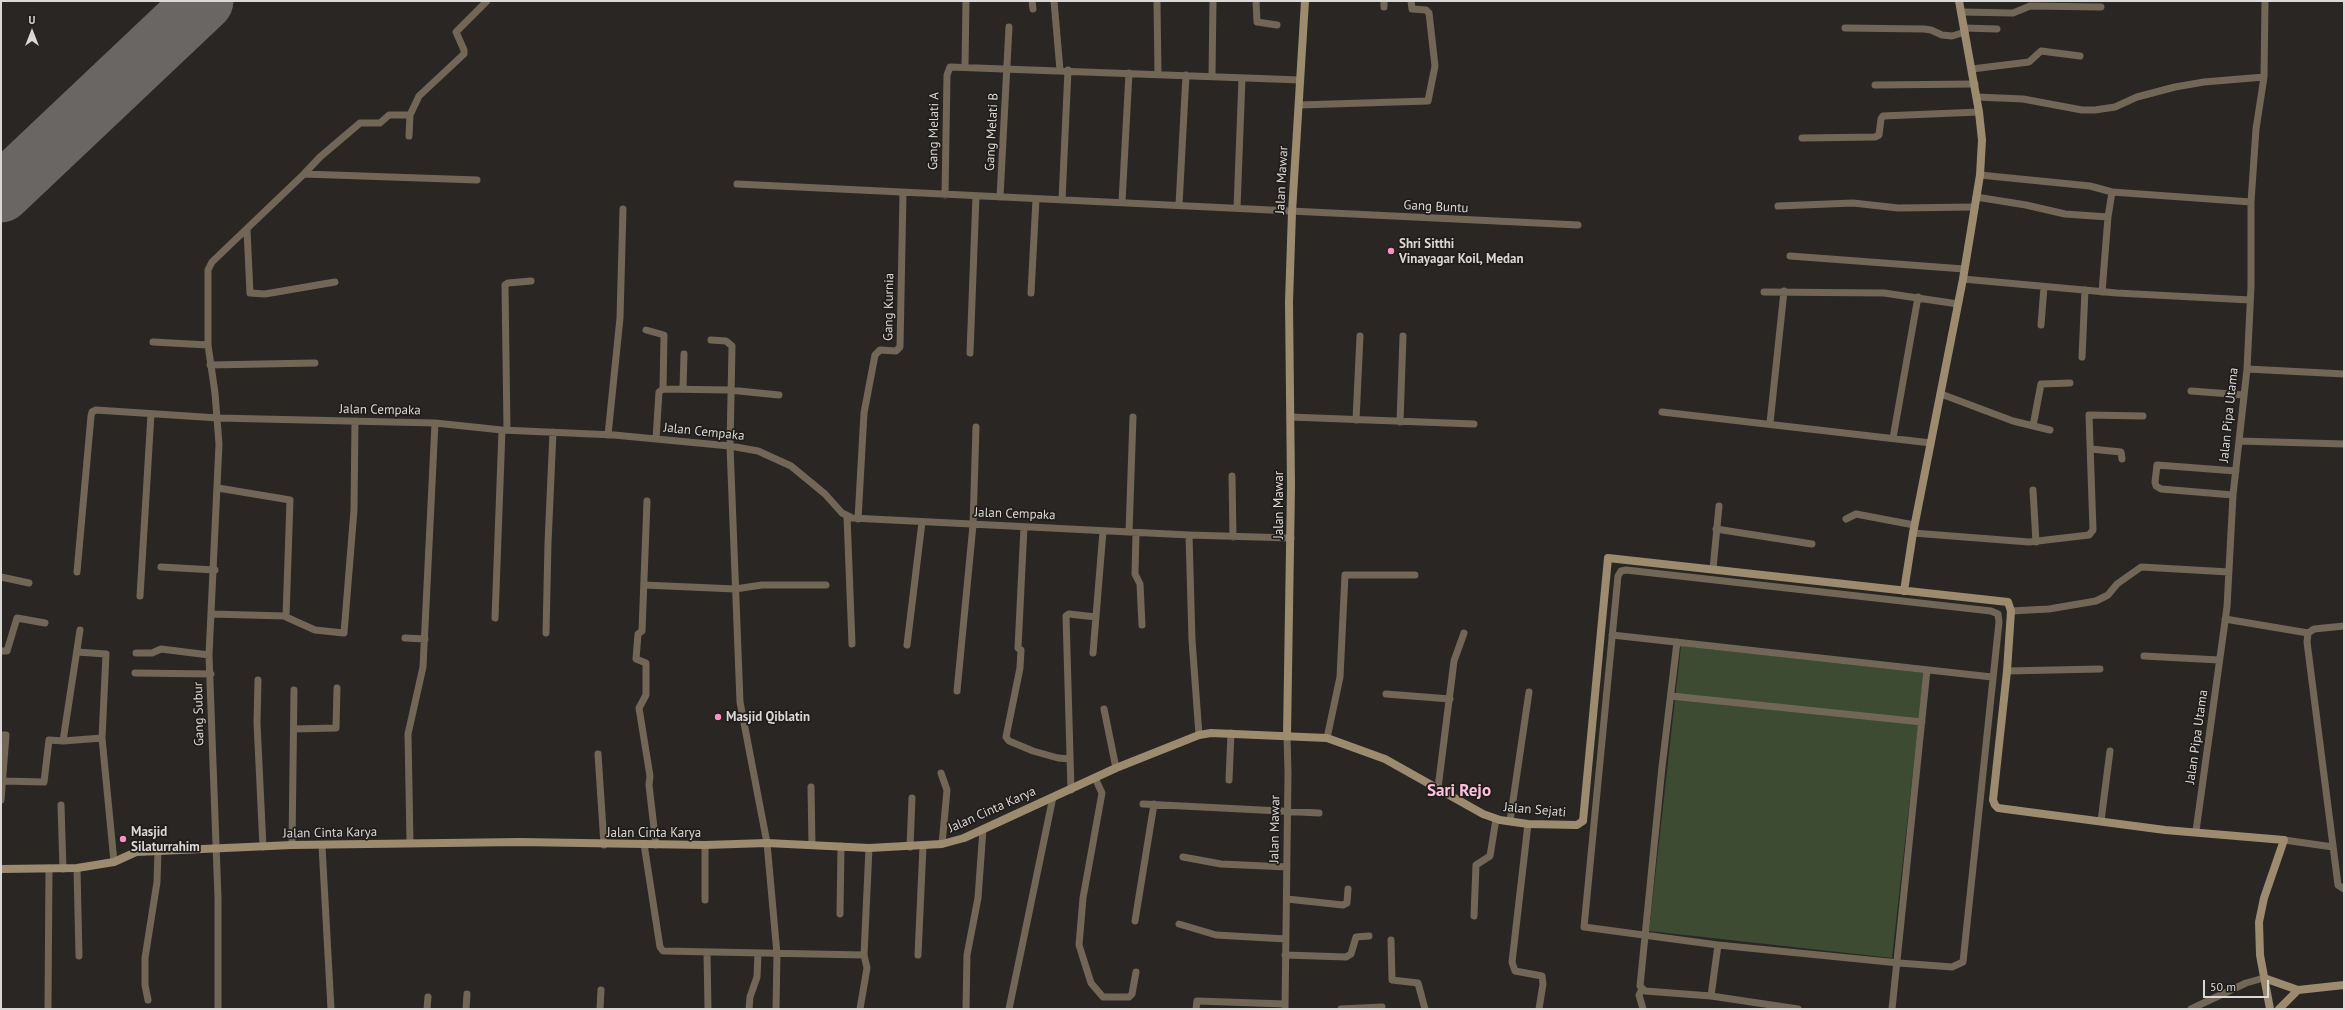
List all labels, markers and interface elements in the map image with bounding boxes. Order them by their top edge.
north arrow [12,12,52,52]
text: U [29,13,35,27]
street label: Gang Melati A [926,92,942,170]
street label: Gang Melati B [982,93,1002,171]
street label: Jalan Mawar [1272,146,1292,214]
street label: Gang Buntu [1403,198,1469,216]
place label: Shri Sitthi Vinayagar Koil, Medan [1399,236,1524,267]
marker: Shri Sitthi Vinayagar Koil, Medan [1386,246,1396,256]
street label: Gang Kurnia [881,273,897,341]
street label: Jalan Pipa Utama [2216,367,2242,463]
street label: Jalan Cempaka [339,401,421,419]
street label: Jalan Cempaka [663,420,745,444]
street label: Jalan Mawar [1271,471,1287,539]
street label: Jalan Cempaka [974,505,1056,523]
street label: Gang Subur [191,682,207,746]
street label: Jalan Pipa Utama [2183,689,2211,785]
place label: Masjid Qiblatin [726,709,810,725]
marker: Masjid Qiblatin [713,712,723,722]
district label: Sari Rejo [1427,781,1491,801]
street label: Jalan Cinta Karya [946,784,1038,836]
street label: Jalan Mawar [1267,795,1283,863]
street label: Jalan Sejati [1503,800,1567,820]
place label: Masjid Silaturrahim [131,824,200,855]
street label: Jalan Cinta Karya [283,824,377,842]
street label: Jalan Cinta Karya [607,825,701,841]
marker: Masjid Silaturrahim [118,834,128,844]
scale bar [2205,972,2271,998]
text: 50 m [2210,979,2236,994]

